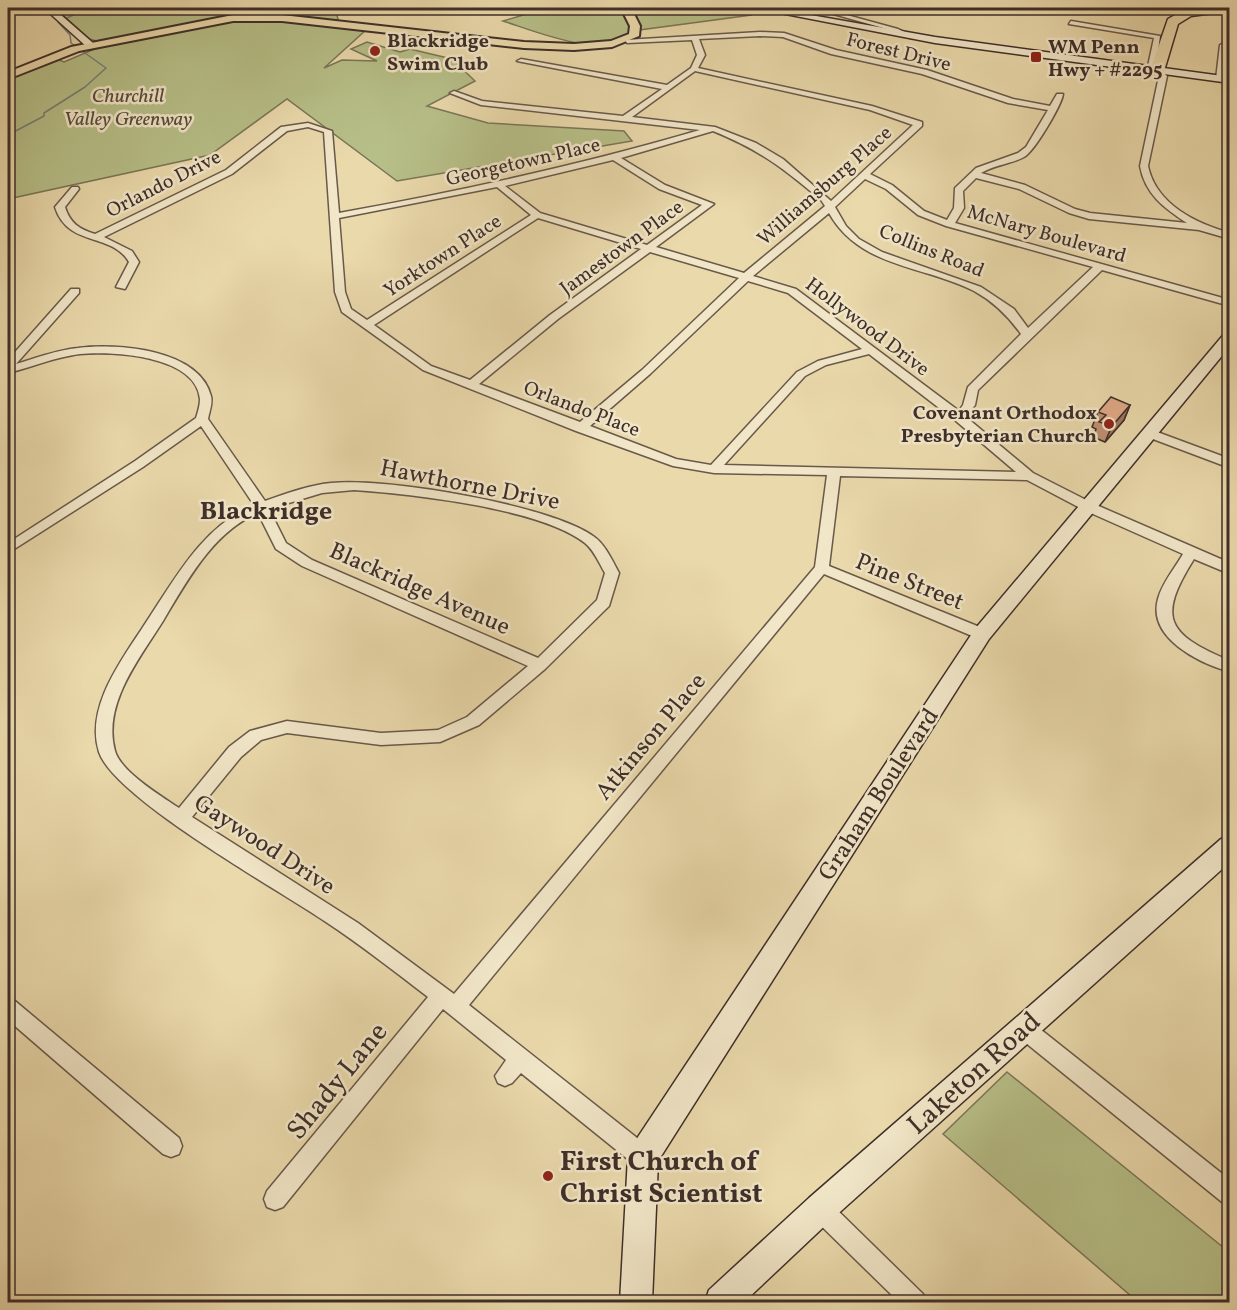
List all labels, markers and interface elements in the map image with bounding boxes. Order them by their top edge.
street label: Forest Drive [843,26,954,79]
place label: Blackridge Swim Club [387,28,489,79]
place label: WM Penn Hwy + #2295 [1048,34,1163,85]
marker: Blackridge Swim Club [368,44,382,58]
marker: WM Penn Hwy + #2295 [1029,50,1043,64]
park label: Churchill Valley Greenway [64,83,192,134]
street label: Williamsburg Place [752,120,899,253]
street label: Georgetown Place [444,132,603,194]
street label: Orlando Drive [102,144,226,226]
street label: Jamestown Place [555,194,690,303]
street label: McNary Boulevard [964,199,1129,271]
street label: Yorktown Place [379,208,507,305]
street label: Collins Road [874,218,988,286]
street label: Hollywood Drive [799,272,935,384]
street label: Orlando Place [519,375,644,445]
place label: Covenant Orthodox Presbyterian Church [901,400,1097,451]
marker: Covenant Orthodox Presbyterian Church [1102,417,1116,431]
street label: Hawthorne Drive [377,452,562,520]
district label: Blackridge [200,494,332,530]
street label: Blackridge Avenue [323,535,515,645]
street label: Pine Street [850,546,969,620]
street label: Atkinson Place [588,666,715,808]
street label: Graham Boulevard [811,702,948,888]
street label: Gaywood Drive [186,787,341,904]
street label: Laketon Road [899,1003,1050,1144]
street label: Shady Lane [278,1014,398,1149]
place label: First Church of Christ Scientist [560,1143,762,1214]
marker: First Church of Christ Scientist [541,1169,555,1183]

